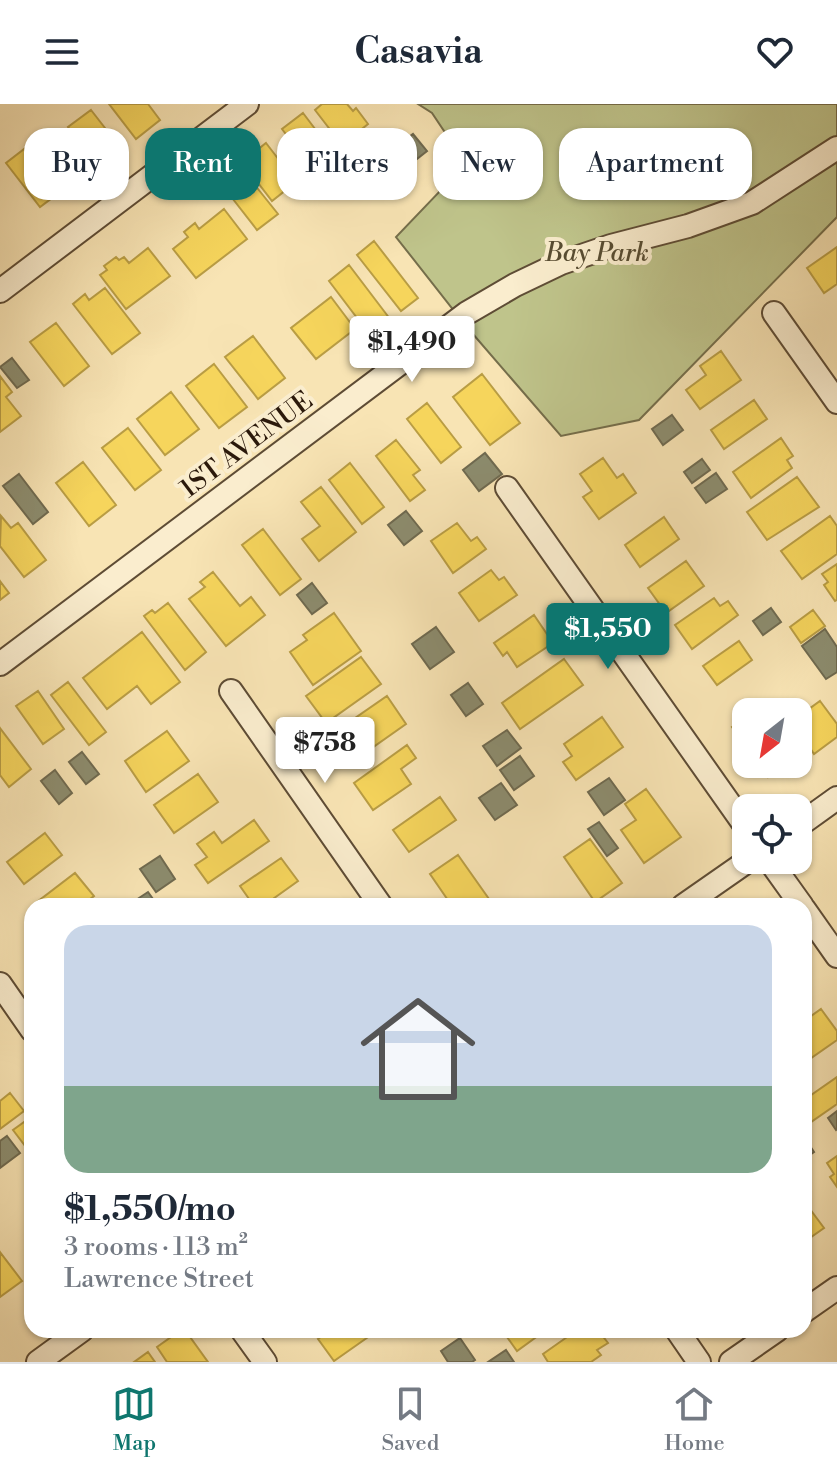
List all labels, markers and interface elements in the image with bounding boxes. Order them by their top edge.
icon: menu [40,30,84,74]
text: Casavia [354,30,483,75]
icon: heart [753,30,797,74]
chip: Buy [24,128,129,200]
chip: Rent [145,128,261,200]
chip: Filters [277,128,417,200]
chip: New [433,128,543,200]
chip: Apartment [559,128,752,200]
park label: Bay Park [544,237,649,269]
pin: $1,490 [347,316,477,384]
text: $1,490 [368,326,456,358]
street label: 1ST AVENUE [174,385,319,505]
pin: $1,550 [543,603,673,671]
text: $1,550 [564,613,652,645]
north arrow [732,698,812,778]
map controls [732,698,812,874]
pin: $758 [278,717,372,785]
text: $758 [294,727,356,759]
button: locate [732,794,812,874]
icon: home [346,977,490,1121]
text: $1,550/mo [64,1189,236,1231]
text: 3 rooms · 113 m² [64,1231,248,1263]
text: Lawrence Street [64,1263,254,1295]
tab: Map [112,1382,156,1457]
tab: Saved [381,1382,439,1457]
tab: Home [664,1382,725,1457]

